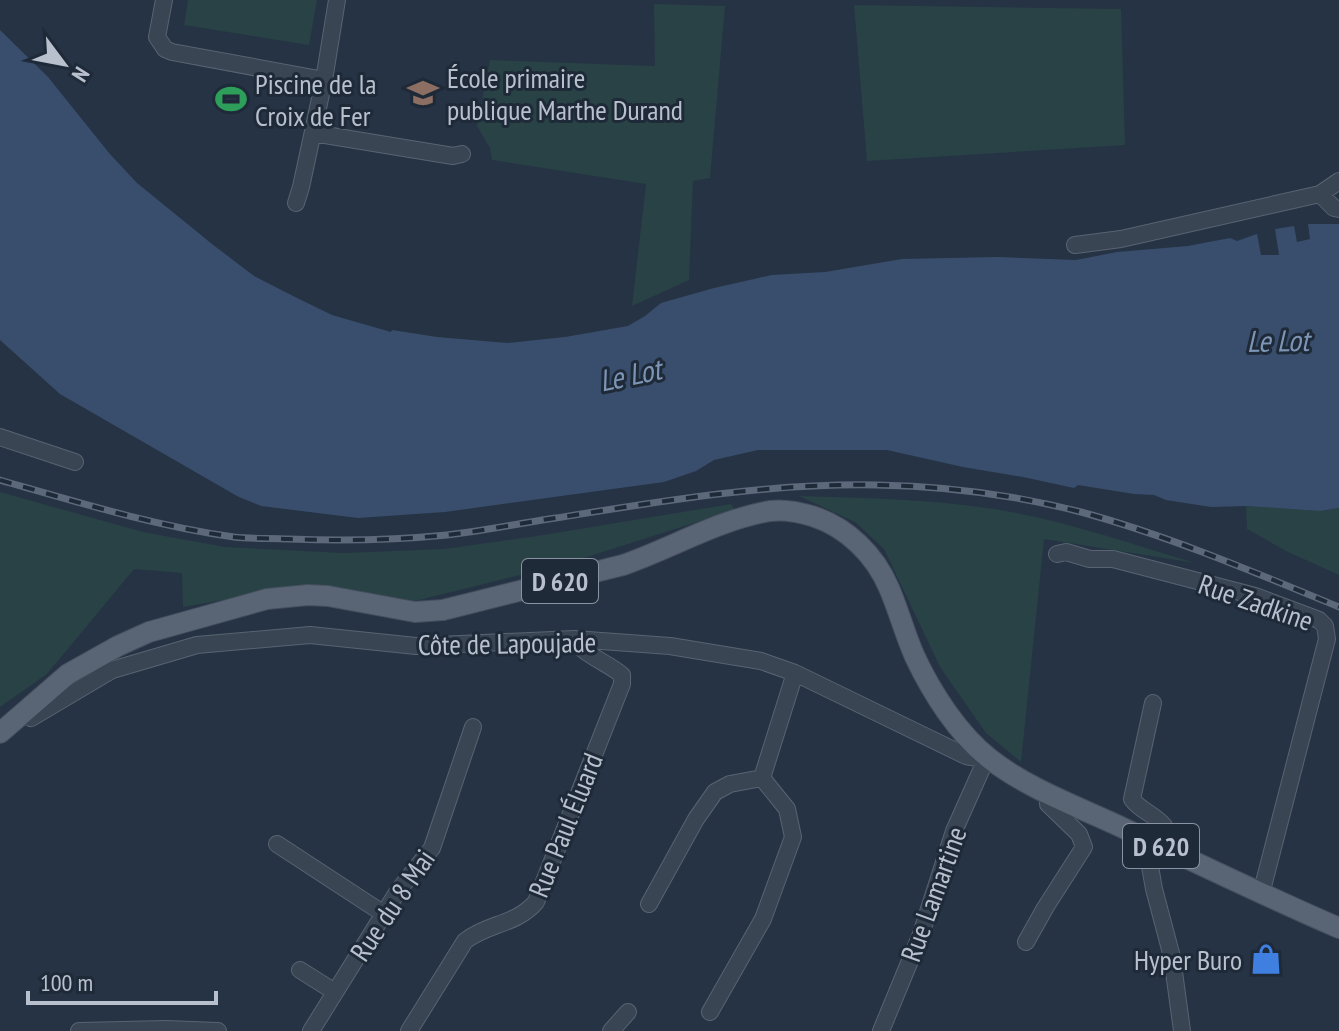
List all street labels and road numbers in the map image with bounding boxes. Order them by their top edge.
road number: D 620 [522,559,598,603]
street label: Rue Zadkine [1194,565,1318,639]
street label: Côte de Lapoujade [417,623,597,663]
street label: Rue Paul Éluard [519,747,611,903]
street label: Rue Lamartine [892,821,974,967]
road number: D 620 [1123,824,1199,868]
street label: Rue du 8 Mai [341,842,443,968]

